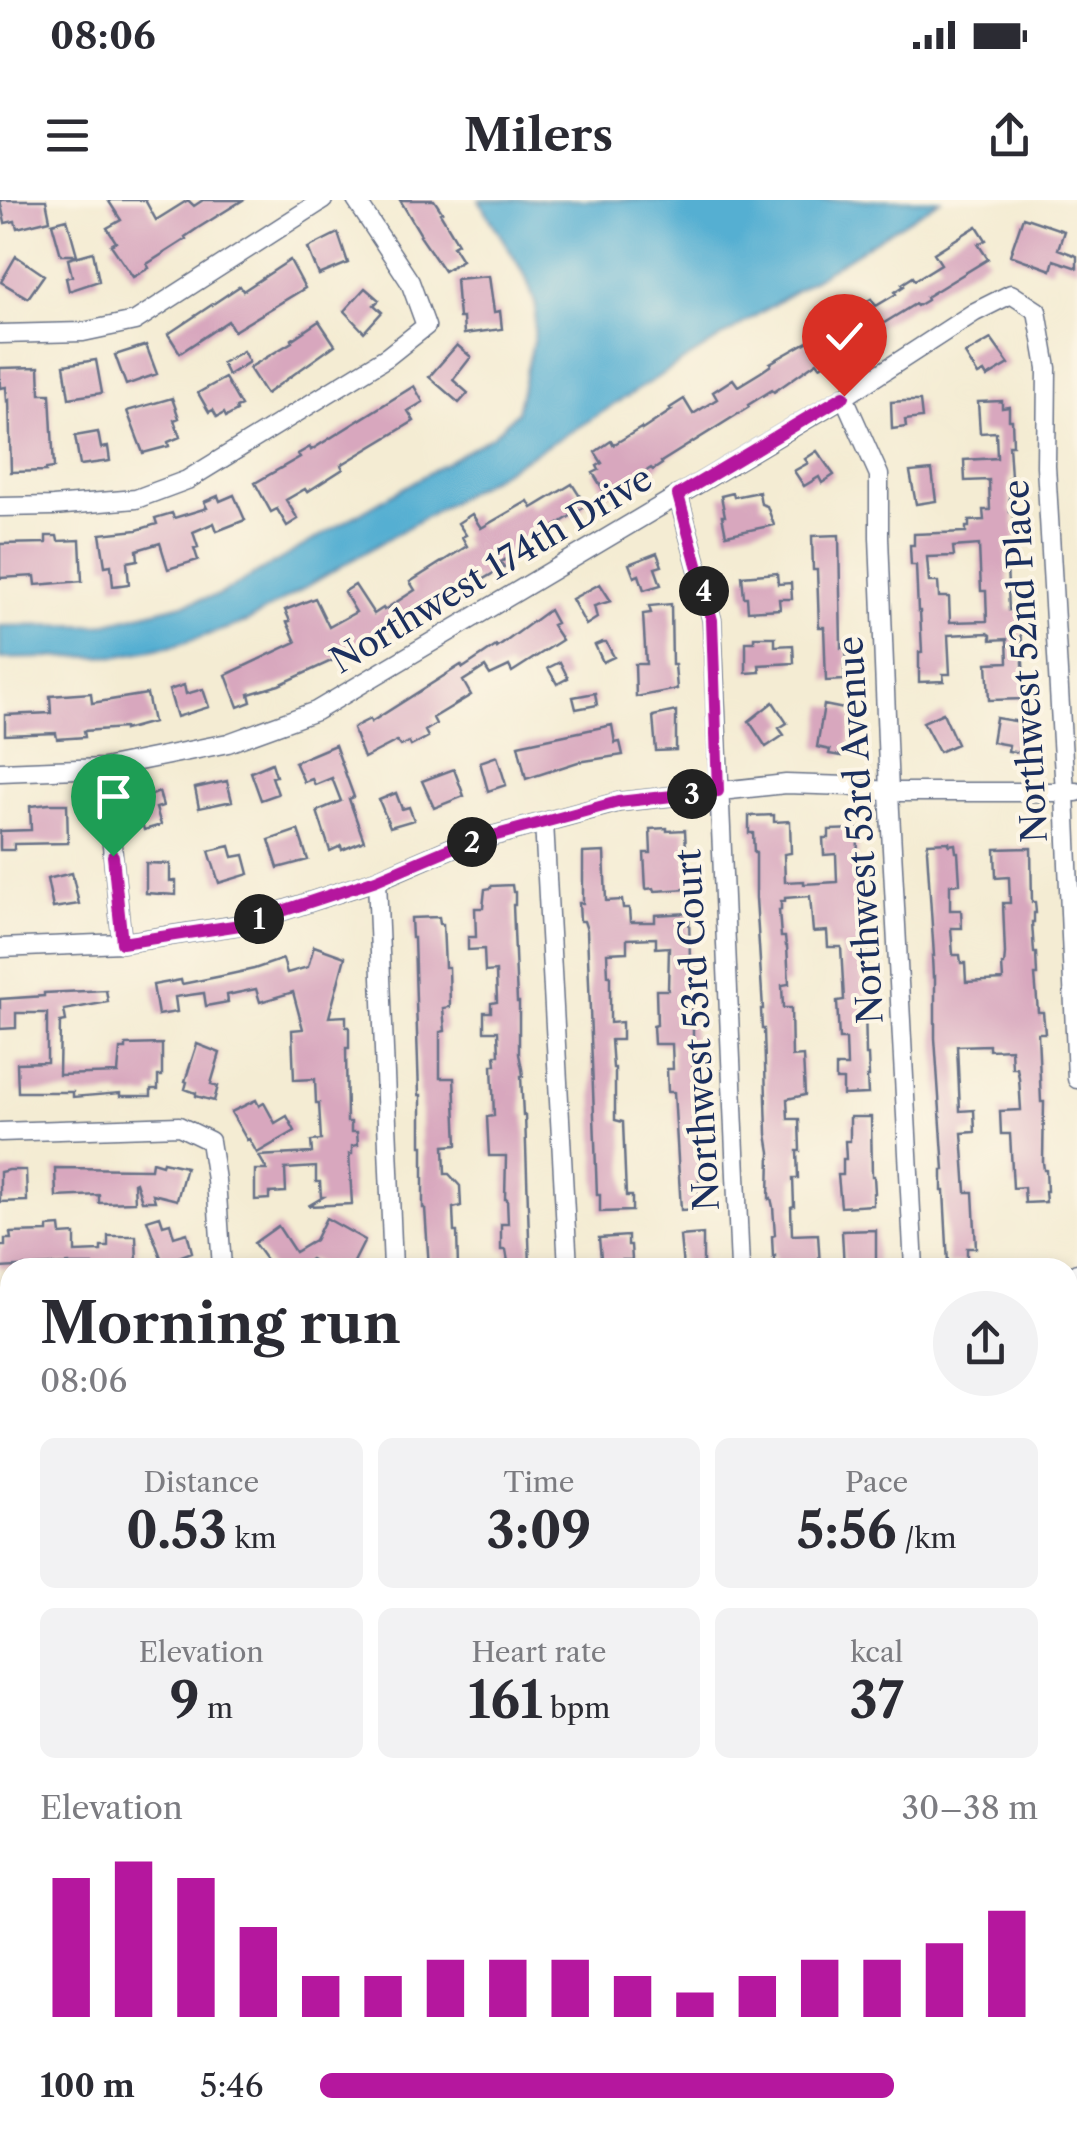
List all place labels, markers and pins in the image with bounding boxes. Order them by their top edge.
pin [802,294,887,397]
pin: 4 [679,566,729,616]
pin [71,754,156,857]
pin: 3 [667,769,717,819]
pin: 2 [447,817,497,867]
pin: 1 [234,894,284,944]

